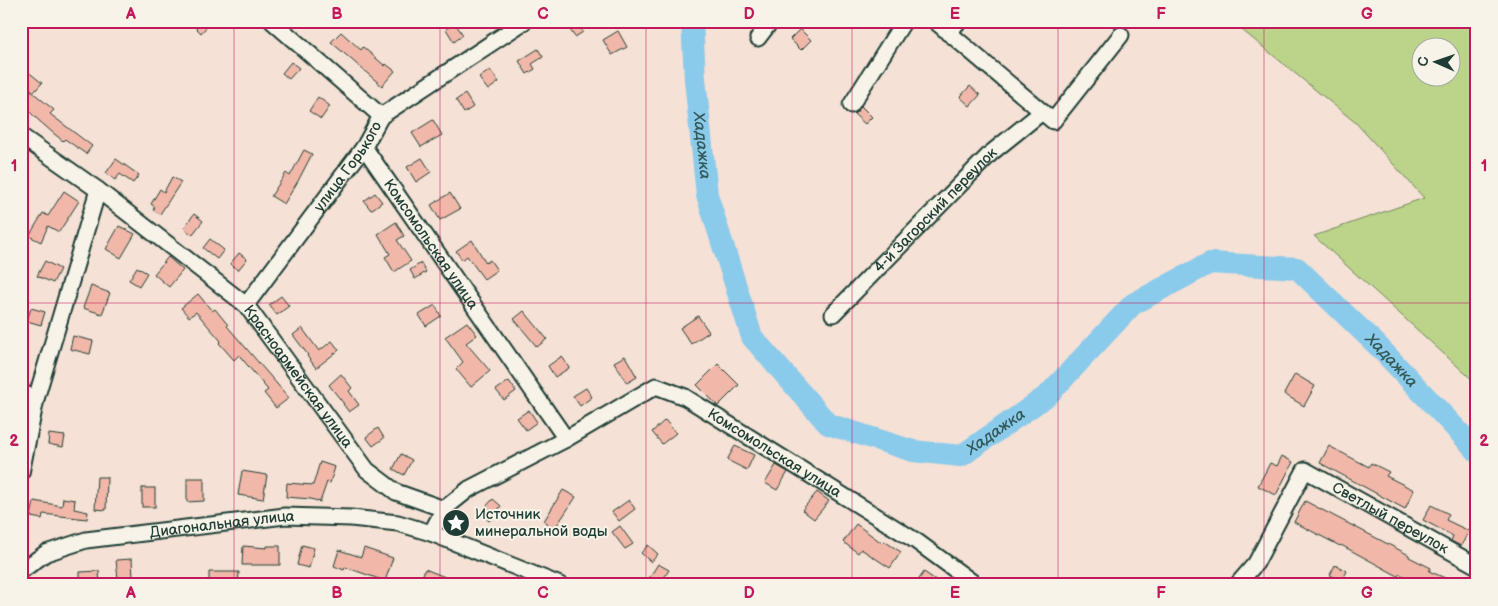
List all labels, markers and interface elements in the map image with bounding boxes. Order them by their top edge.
text: A [125,5,136,24]
text: B [331,5,343,24]
text: C [537,5,549,24]
text: D [743,5,755,24]
text: E [950,5,960,24]
text: F [1156,5,1166,24]
text: G [1361,5,1373,24]
north arrow [1410,38,1460,88]
text: С [1415,56,1432,67]
water label: Хадажка [689,110,715,180]
street label: улица Горького [309,118,386,216]
street label: 4-й Загорский переулок [870,143,1001,277]
text: 1 [11,157,17,176]
text: 1 [1481,157,1487,176]
street label: Комсомольская улица [379,175,483,313]
street label: Красноармейская улица [240,301,357,452]
water label: Хадажка [1361,329,1422,391]
street label: Комсомольская улица [704,404,845,502]
water label: Хадажка [962,405,1029,459]
text: 2 [9,432,19,451]
text: 2 [1479,432,1489,451]
street label: Светлый переулок [1329,478,1452,558]
place label: Источник минеральной воды [475,505,607,541]
street label: Диагональная улица [149,506,295,542]
place icon: Источник минеральной воды [441,508,471,538]
text: A [125,584,136,603]
text: B [331,584,343,603]
text: C [537,584,549,603]
text: D [743,584,755,603]
text: E [950,584,960,603]
text: F [1156,584,1166,603]
text: G [1361,584,1373,603]

